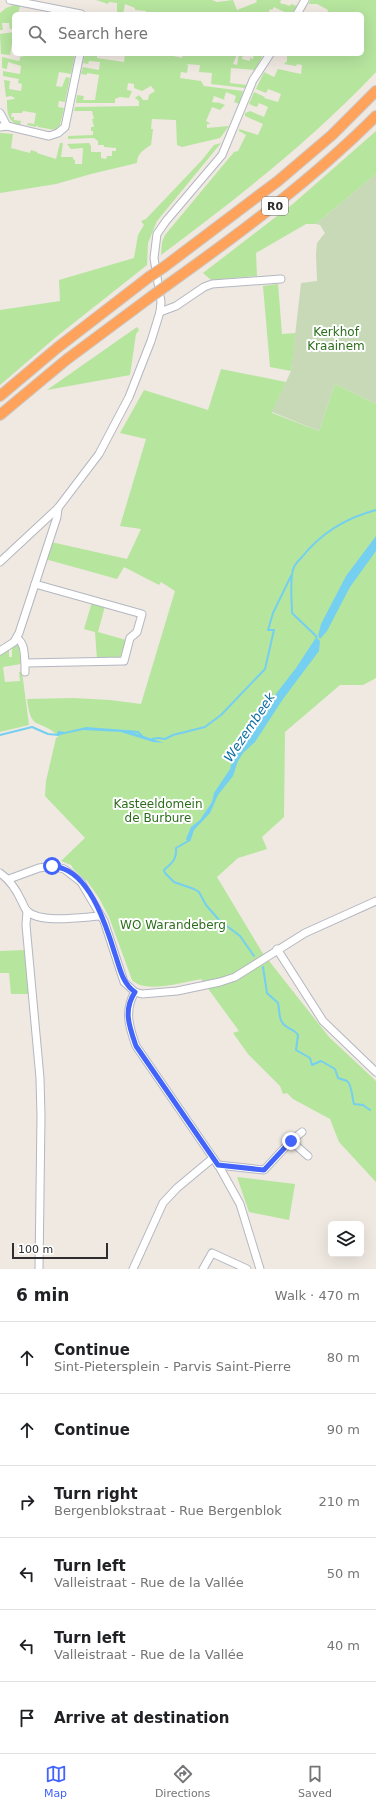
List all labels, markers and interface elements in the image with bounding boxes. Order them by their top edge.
search box [12,12,364,56]
icon: search [26,23,48,45]
text: Search here [58,25,148,43]
road number: R0 [262,197,288,215]
park label: Kerkhof Kraainem [307,325,365,353]
water label: Wezembeek [221,689,278,765]
park label: Kasteeldomein de Burbure [113,797,203,825]
route start [43,857,61,875]
park label: WO Warandeberg [120,918,226,932]
route end [282,1132,300,1150]
map controls [328,1221,364,1257]
button: layers [328,1221,364,1257]
scale bar [12,1241,108,1260]
text: 100 m [18,1243,53,1256]
text: 6 min [16,1285,69,1305]
text: Walk · 470 m [275,1288,360,1303]
text: Continue [54,1341,130,1359]
icon: ahead [16,1347,38,1369]
text: 80 m [327,1350,360,1365]
text: Sint-Pietersplein - Parvis Saint-Pierre [54,1359,291,1374]
icon: ahead [16,1419,38,1441]
text: Continue [54,1421,130,1439]
text: 90 m [327,1422,360,1437]
text: Turn right [54,1485,138,1503]
icon: right [16,1491,38,1513]
text: 210 m [318,1494,360,1509]
text: Bergenblokstraat - Rue Bergenblok [54,1503,282,1518]
text: Turn left [54,1557,126,1575]
icon: left [16,1563,38,1585]
text: 50 m [327,1566,360,1581]
text: Valleistraat - Rue de la Vallée [54,1575,244,1590]
text: Turn left [54,1629,126,1647]
icon: left [16,1635,38,1657]
text: 40 m [327,1638,360,1653]
text: Valleistraat - Rue de la Vallée [54,1647,244,1662]
icon: arrive [16,1707,38,1729]
text: Arrive at destination [54,1709,229,1727]
tab: Map [44,1763,67,1800]
tab: Directions [155,1763,210,1800]
tab: Saved [298,1763,332,1800]

